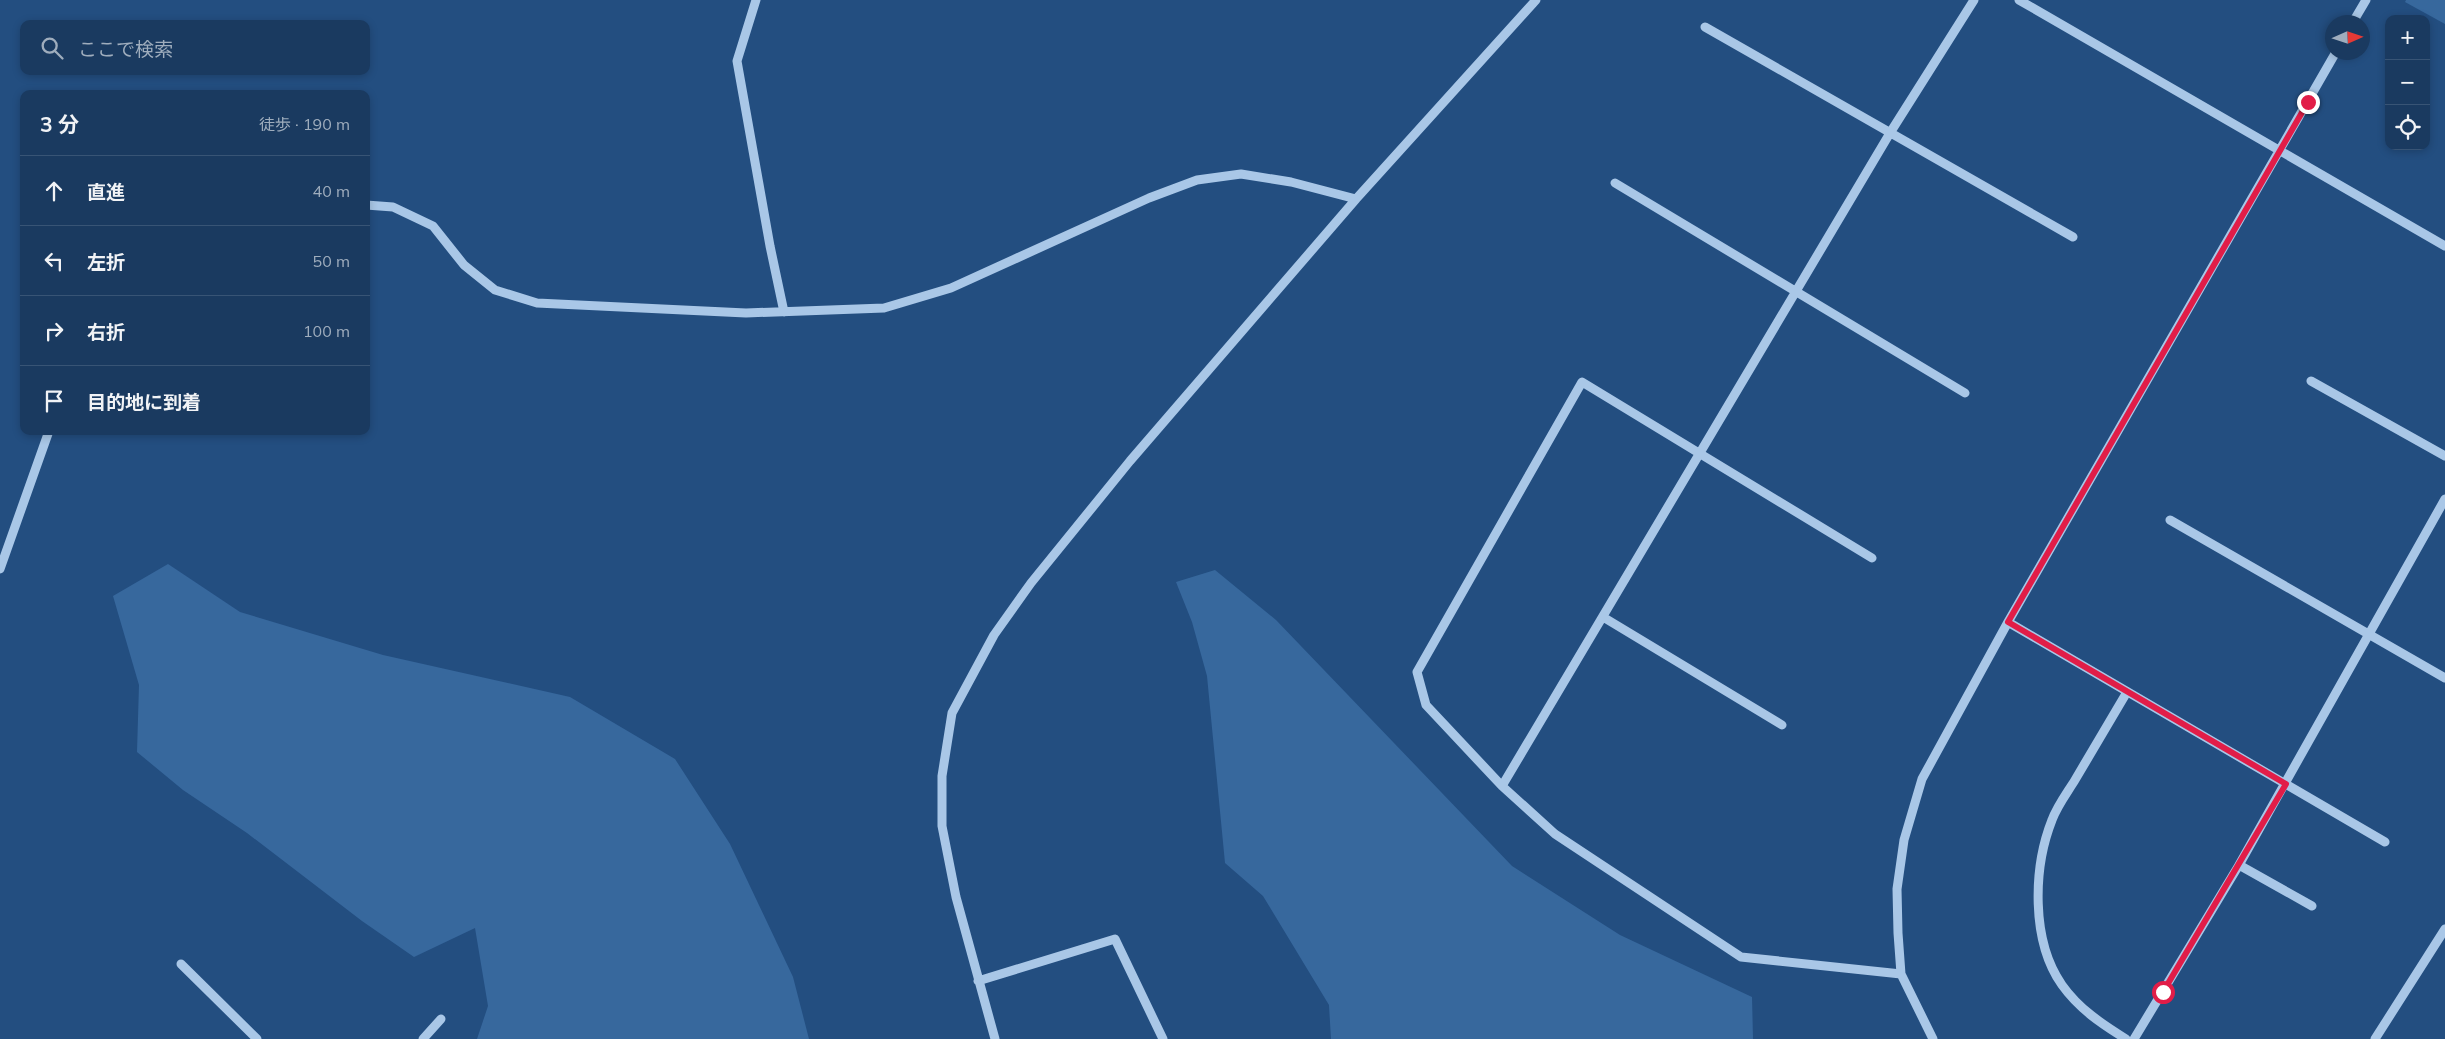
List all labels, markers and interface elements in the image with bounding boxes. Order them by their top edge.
north arrow [2325,15,2370,60]
map controls [2385,15,2430,150]
button: + [2385,15,2430,60]
search box [20,20,370,75]
icon: search [38,34,66,62]
text: ここで検索 [78,37,173,61]
button: − [2385,60,2430,105]
route end [2297,91,2320,114]
button: locate [2385,105,2430,150]
text: 3 分 [40,111,79,137]
text: 徒歩 · 190 m [259,114,350,134]
icon: ahead [40,177,68,205]
text: 直進 [87,180,125,204]
text: 40 m [313,181,350,201]
icon: left [40,247,68,275]
text: 左折 [87,250,125,274]
text: 50 m [313,251,350,271]
icon: right [40,317,68,345]
text: 右折 [87,320,125,344]
text: 100 m [303,321,350,341]
icon: arrive [40,387,68,415]
text: 目的地に到着 [87,390,201,414]
route start [2152,981,2175,1004]

